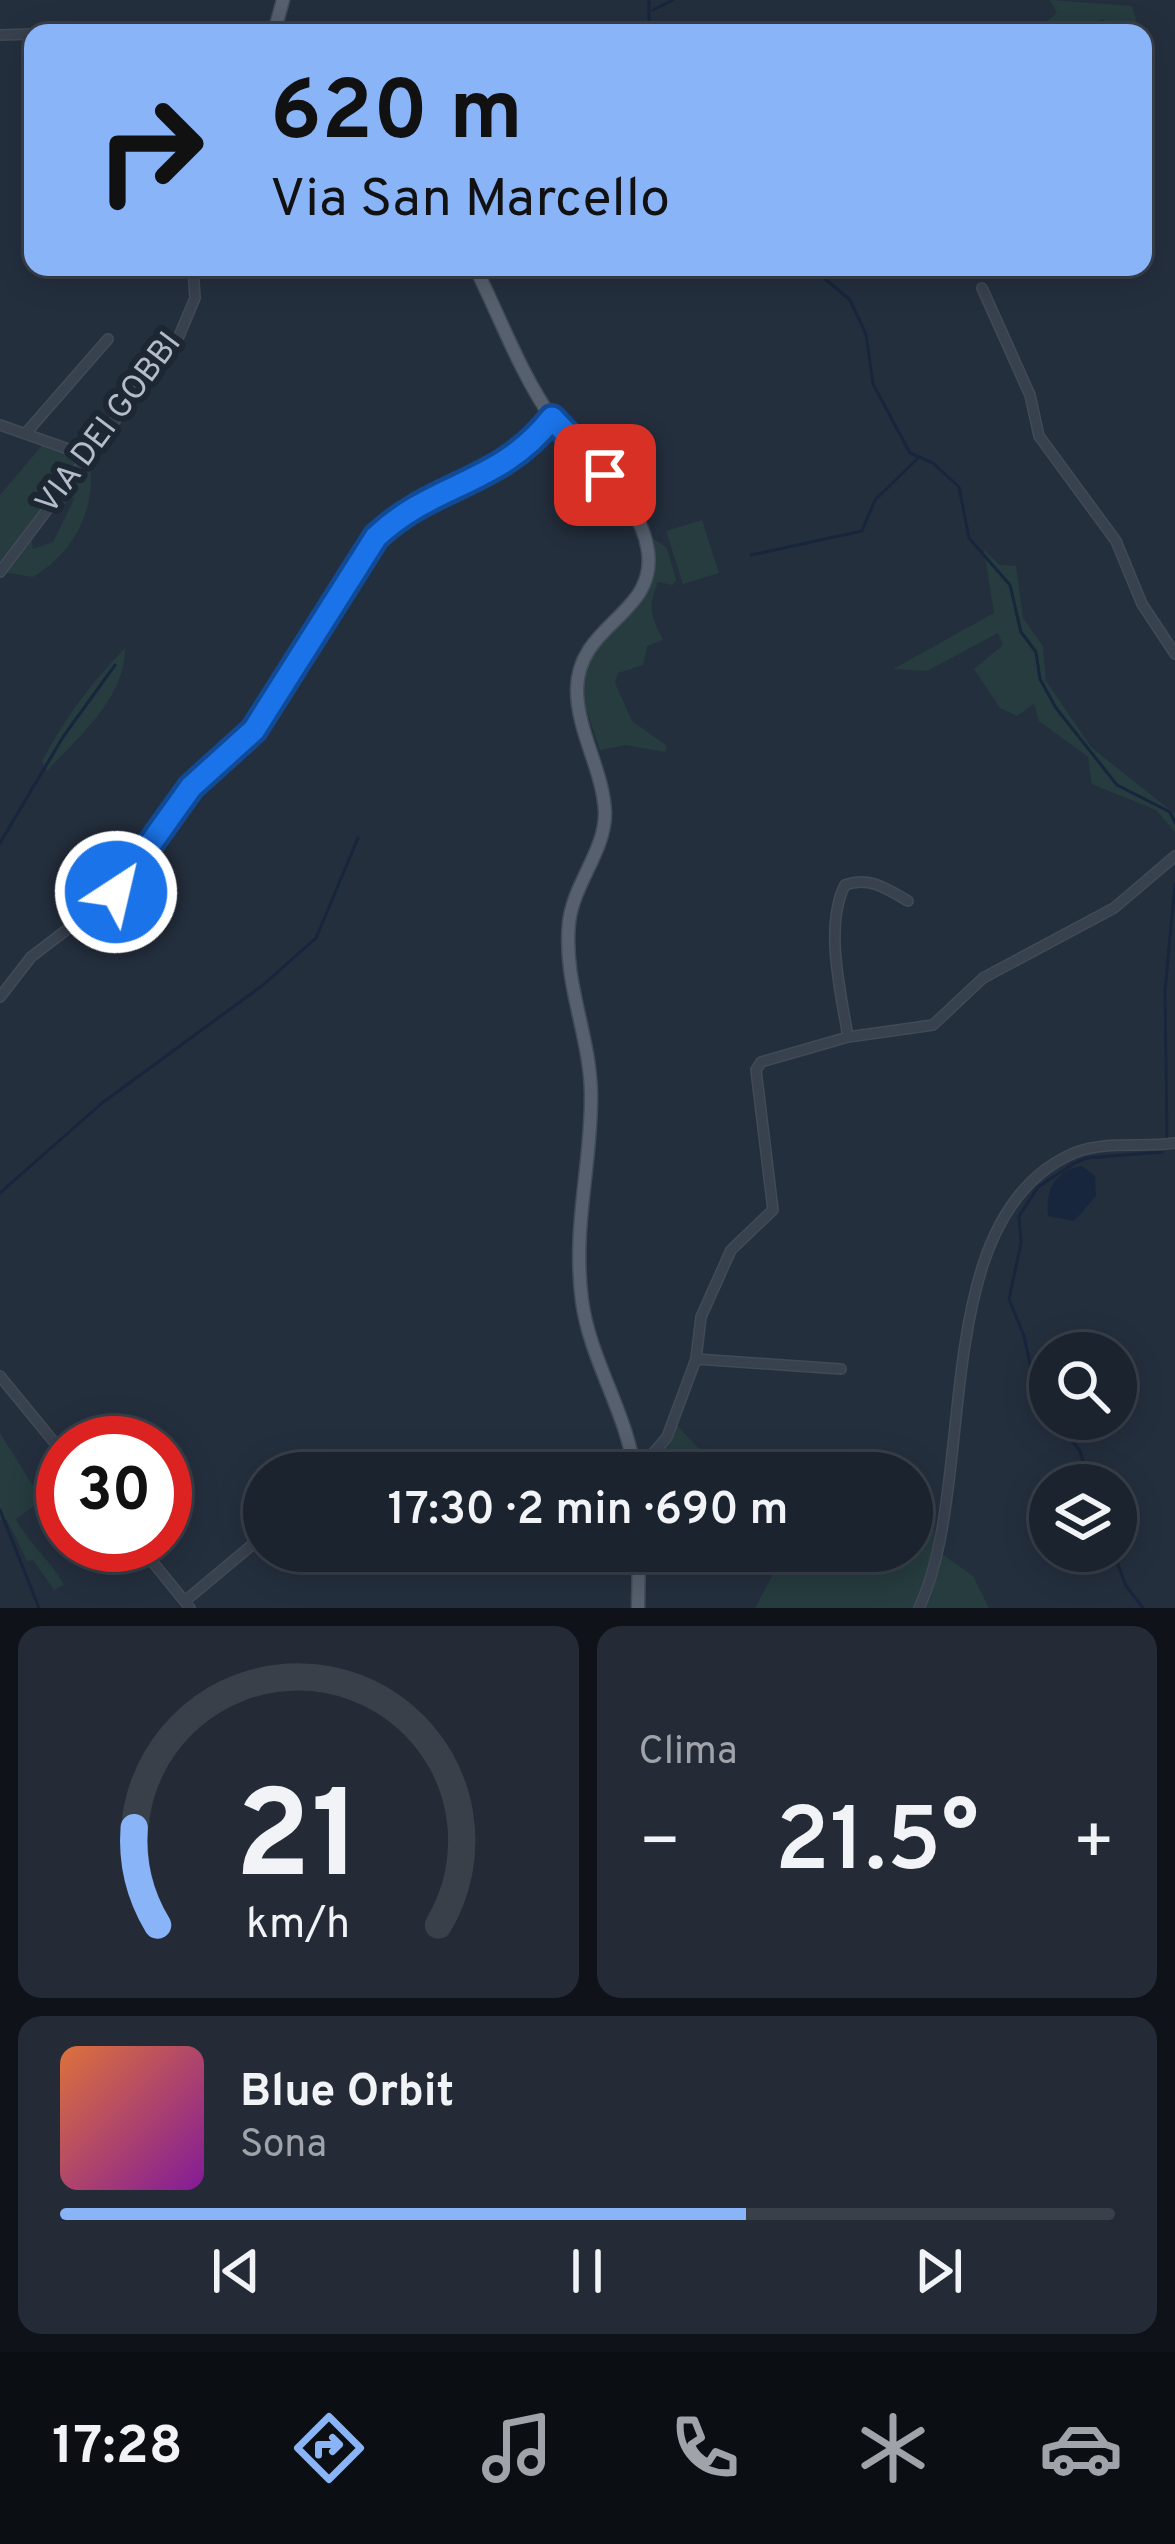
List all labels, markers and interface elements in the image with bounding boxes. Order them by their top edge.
text: 620 m [270,63,523,169]
icon: right [72,72,228,228]
text: Via San Marcello [270,167,670,236]
street label: VIA DEI GOBBI [28,325,192,523]
pin [554,424,656,526]
icon: arrive [572,442,638,508]
position arrow [53,829,179,955]
map controls [1029,1332,1137,1572]
button: search [1029,1332,1137,1440]
speed limit sign: 30 [36,1416,192,1572]
button: layers [1029,1464,1137,1572]
text: 17:30 · 2 min · 690 m [387,1483,789,1540]
text: Clima [639,1729,738,1778]
text: 21 [235,1764,361,1922]
text: 21.5° [775,1789,979,1902]
text: − [639,1804,681,1887]
text: + [1072,1804,1115,1887]
text: km/h [246,1899,350,1953]
text: Blue Orbit [240,2065,454,2122]
text: Sona [240,2122,327,2171]
icon: previous [203,2238,269,2304]
icon: pause [554,2238,620,2304]
icon: next [906,2238,972,2304]
icon: directions [287,2406,371,2490]
icon: music [475,2406,559,2490]
icon: phone [663,2406,747,2490]
icon: climate [851,2406,935,2490]
icon: car [1039,2406,1123,2490]
text: 17:28 [52,2414,183,2483]

